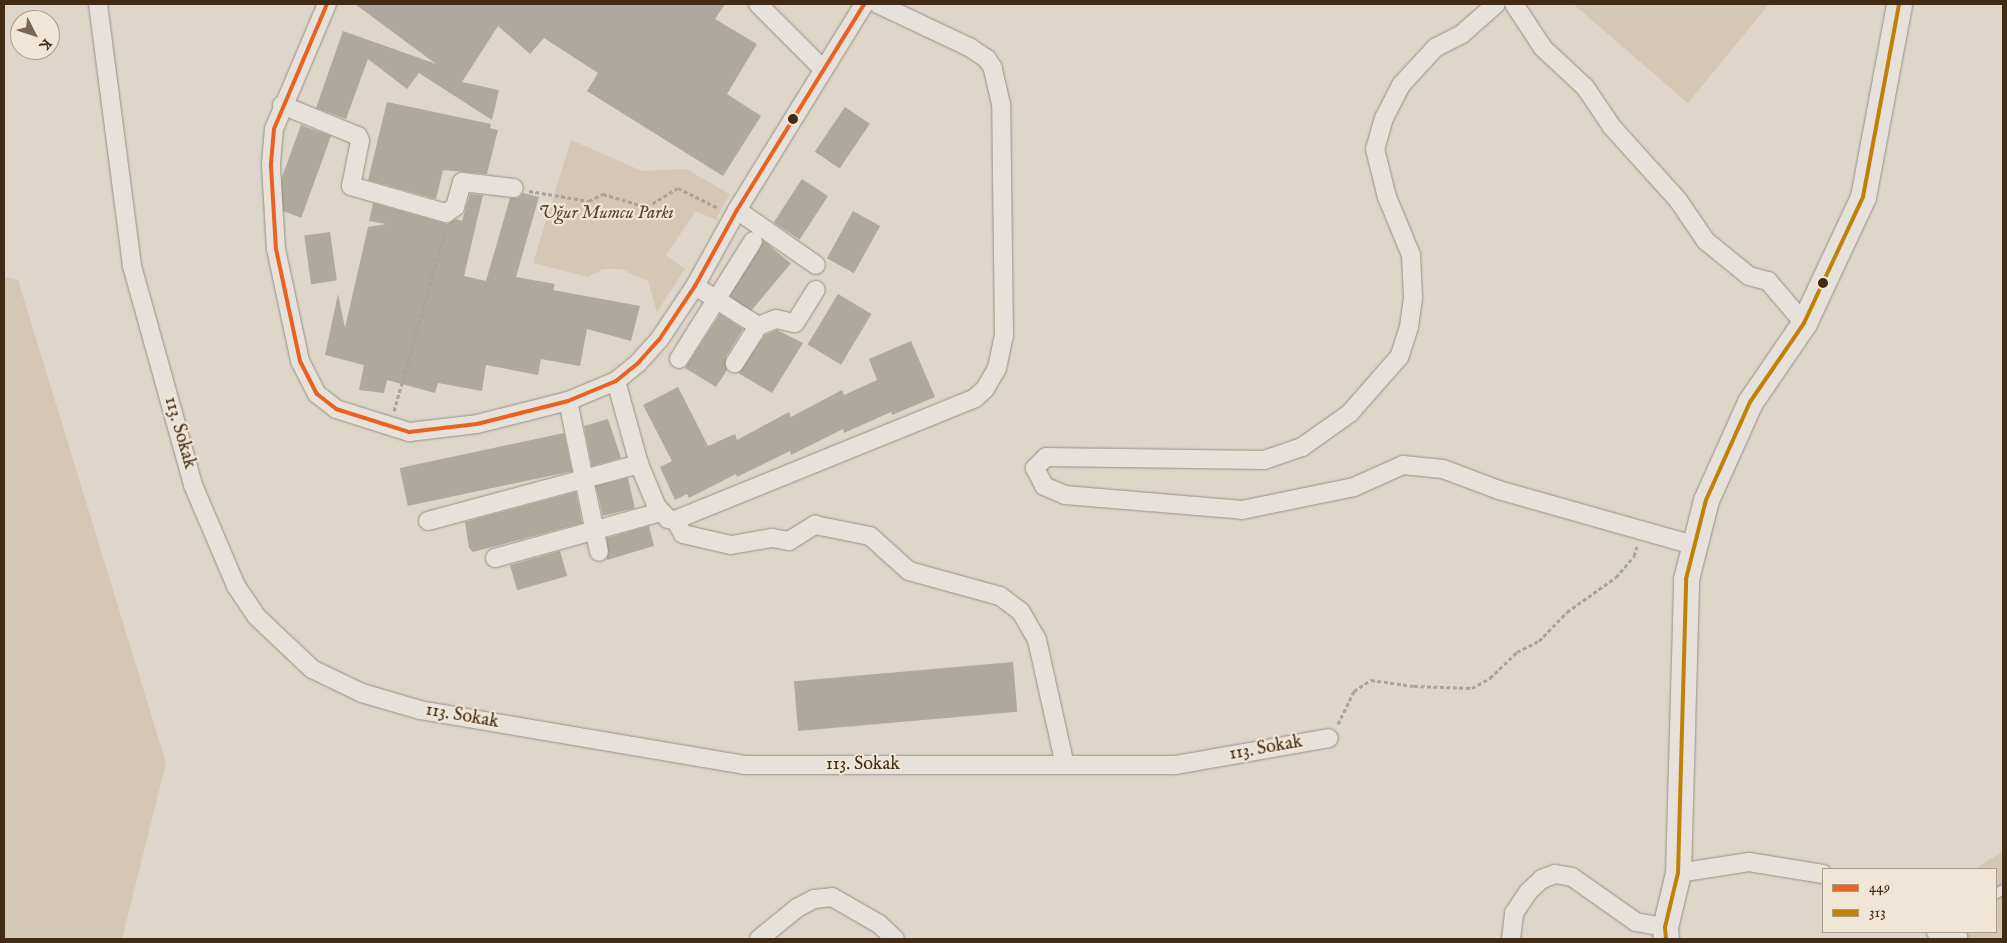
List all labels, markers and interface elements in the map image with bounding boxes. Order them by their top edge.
north arrow [10,10,60,60]
text: K [35,34,56,54]
unlabelled marker [788,114,798,124]
park label: Uğur Mumcu Parkı [538,203,674,225]
unlabelled marker [1818,278,1828,288]
street label: 113. Sokak [158,395,200,471]
street label: 113. Sokak [424,700,500,734]
street label: 113. Sokak [1228,732,1304,766]
street label: 113. Sokak [826,754,900,776]
legend [1822,868,1997,933]
text: 449 [1869,878,1890,897]
text: 313 [1869,903,1886,922]

